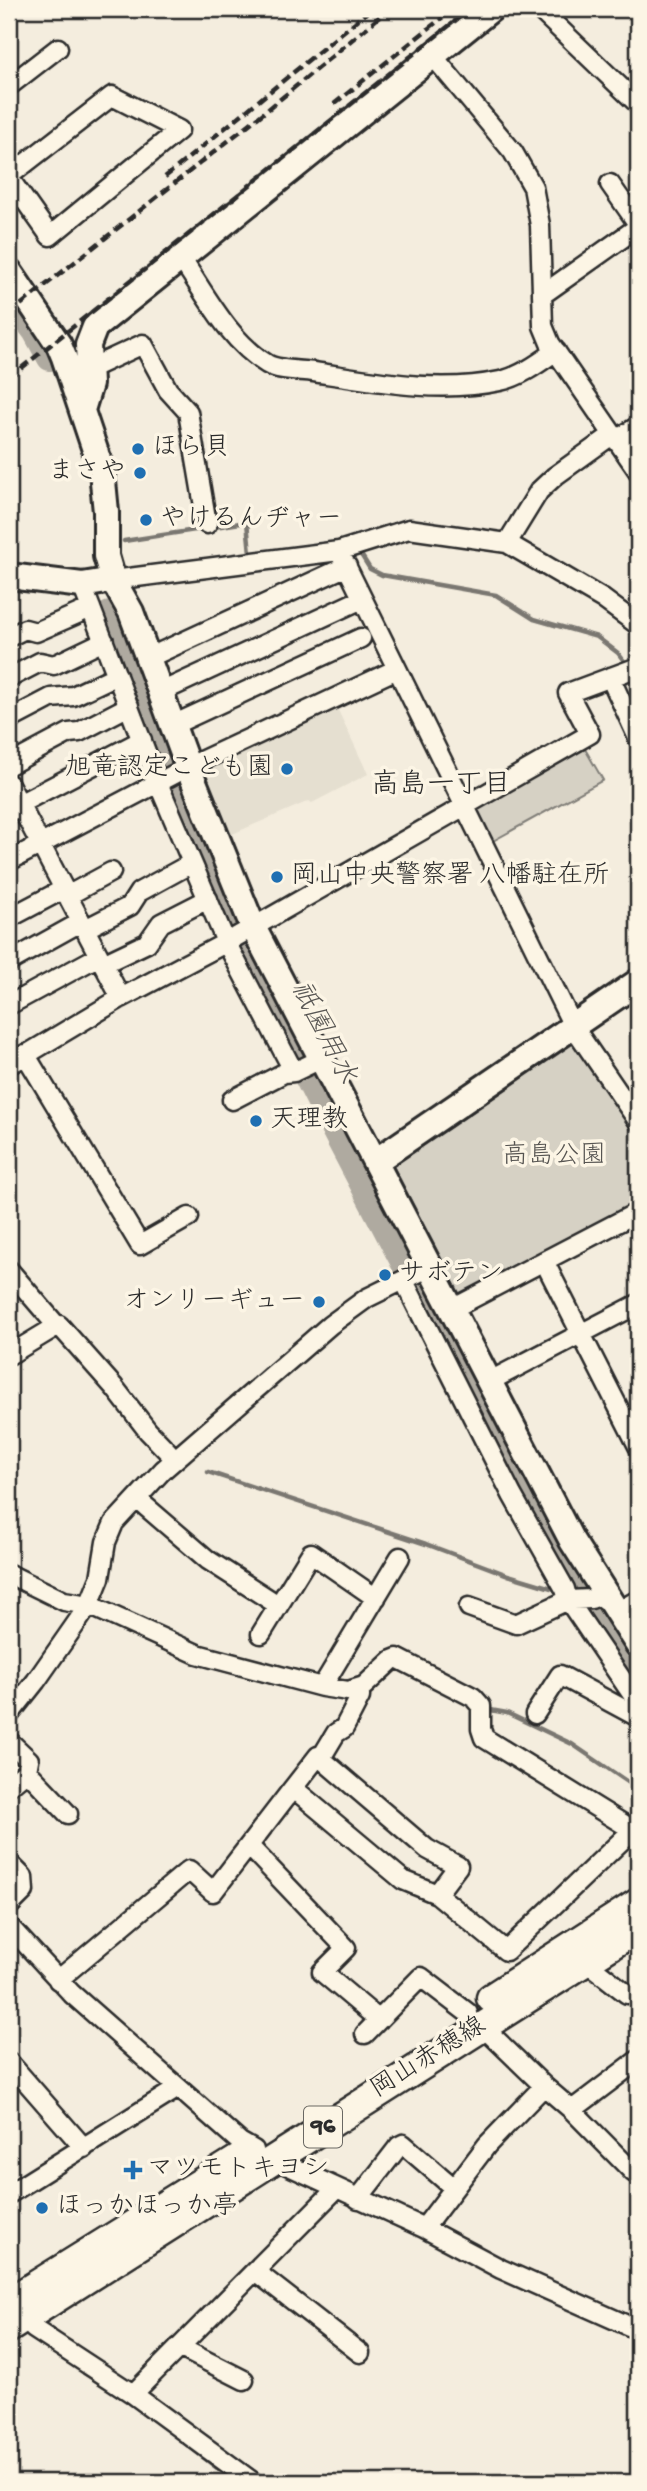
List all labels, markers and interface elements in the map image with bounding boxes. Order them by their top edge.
place label: ほら貝 [152,434,230,465]
marker: ほら貝 [130,441,146,457]
place label: まさや [48,458,126,489]
marker: まさや [132,465,148,481]
place label: やけるんヂャー [160,505,342,536]
marker: やけるんヂャー [138,512,154,528]
place label: 旭竜認定こども園 [65,752,273,785]
marker: 旭竜認定こども園 [279,761,295,777]
district label: 高島一丁目 [371,769,511,803]
place label: 岡山中央警察署 八幡駐在所 [291,860,609,893]
marker: 岡山中央警察署 八幡駐在所 [269,869,285,885]
water label: 祇園用水 [282,975,363,1090]
place label: 天理教 [270,1105,348,1137]
marker: 天理教 [248,1113,264,1129]
park label: 高島公園 [502,1140,606,1173]
place label: サボテン [399,1260,503,1291]
marker: サボテン [377,1267,393,1283]
place label: オンリーギュー [123,1287,305,1318]
marker: オンリーギュー [311,1294,327,1310]
street label: 岡山赤穂線 [365,2011,492,2107]
road number: 96 [304,2106,342,2148]
place label: マツモトキヨシ [147,2155,329,2186]
marker: マツモトキヨシ [125,2162,141,2178]
place label: ほっかほっか亭 [56,2191,238,2224]
marker: ほっかほっか亭 [34,2200,50,2216]

